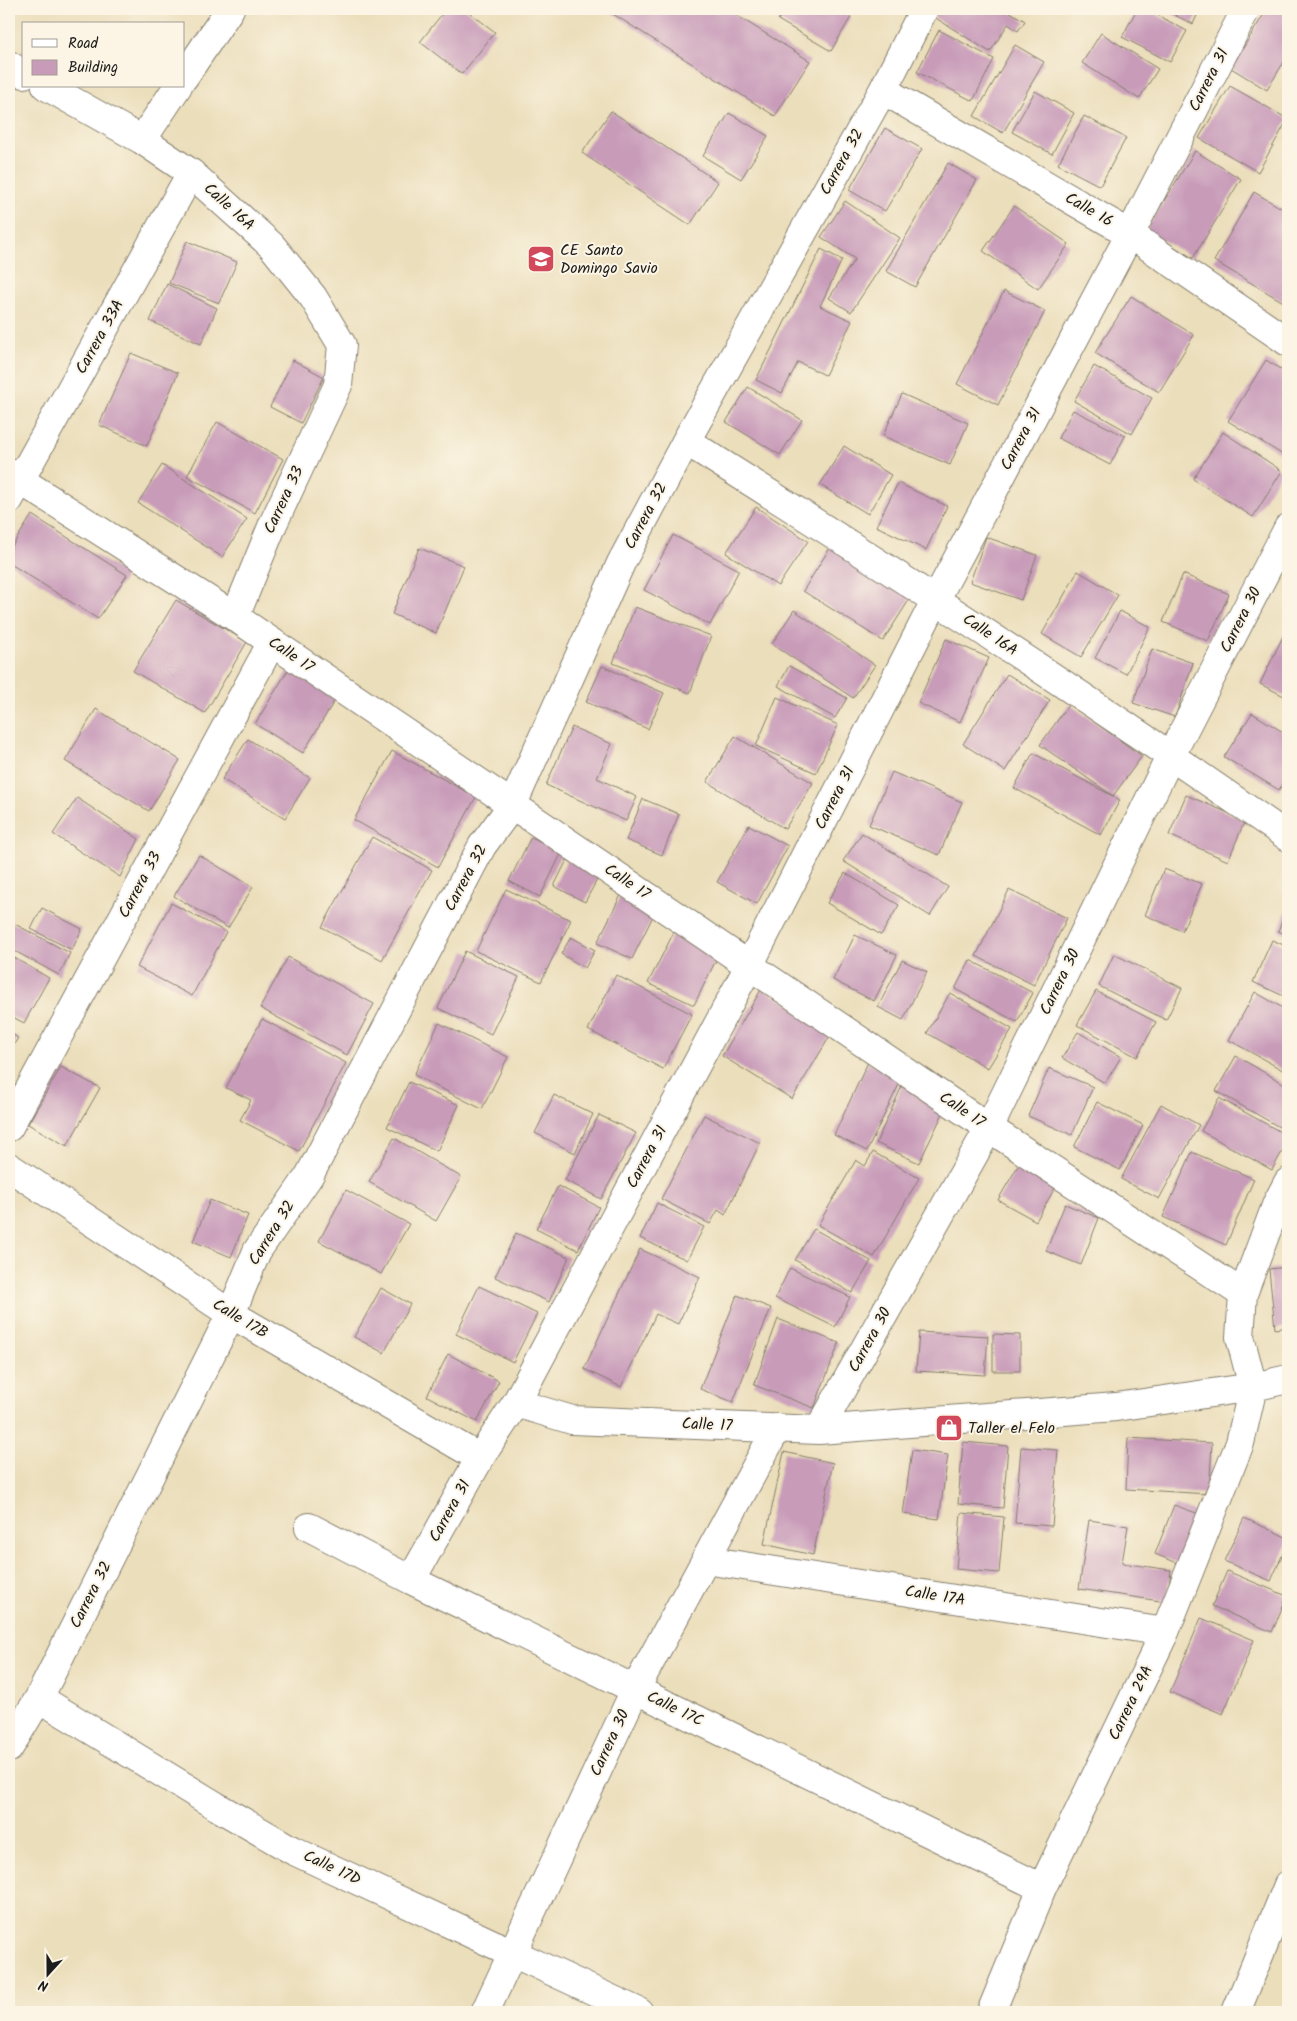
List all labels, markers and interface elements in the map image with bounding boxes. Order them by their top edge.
legend [22,22,185,88]
text: Road [68,32,99,56]
street label: Carrera 31 [1182,44,1236,116]
text: Building [68,56,118,80]
street label: Carrera 32 [813,124,871,200]
street label: Calle 16A [198,177,261,237]
street label: Calle 16 [1060,186,1118,234]
place label: CE Santo Domingo Savio [560,238,658,281]
school or university icon: CE Santo Domingo Savio [526,244,556,274]
street label: Carrera 33A [69,295,131,379]
street label: Carrera 31 [994,403,1048,475]
street label: Carrera 33 [257,462,311,538]
street label: Carrera 32 [618,478,674,554]
street label: Carrera 30 [1214,583,1268,657]
street label: Calle 16A [957,607,1023,663]
street label: Calle 17 [263,630,320,680]
street label: Carrera 31 [808,762,862,834]
street label: Carrera 32 [438,840,494,916]
street label: Carrera 33 [112,847,168,923]
street label: Calle 17 [599,857,656,907]
street label: Carrera 30 [1033,945,1087,1019]
street label: Calle 17 [934,1085,991,1135]
street label: Carrera 31 [620,1121,674,1193]
street label: Carrera 32 [242,1196,302,1270]
street label: Calle 17B [207,1293,273,1345]
street label: Carrera 30 [842,1303,898,1377]
street label: Calle 17 [681,1412,734,1438]
shop icon: Taller el Felo [934,1413,964,1443]
place label: Taller el Felo [968,1416,1055,1441]
street label: Carrera 31 [423,1475,477,1547]
street label: Carrera 32 [63,1557,119,1633]
street label: Calle 17A [903,1579,967,1613]
street label: Carrera 29A [1102,1661,1160,1745]
street label: Calle 17C [642,1684,708,1734]
street label: Carrera 30 [584,1705,636,1781]
street label: Calle 17D [299,1844,365,1892]
north arrow [22,1948,72,1998]
text: N [35,1973,52,1997]

